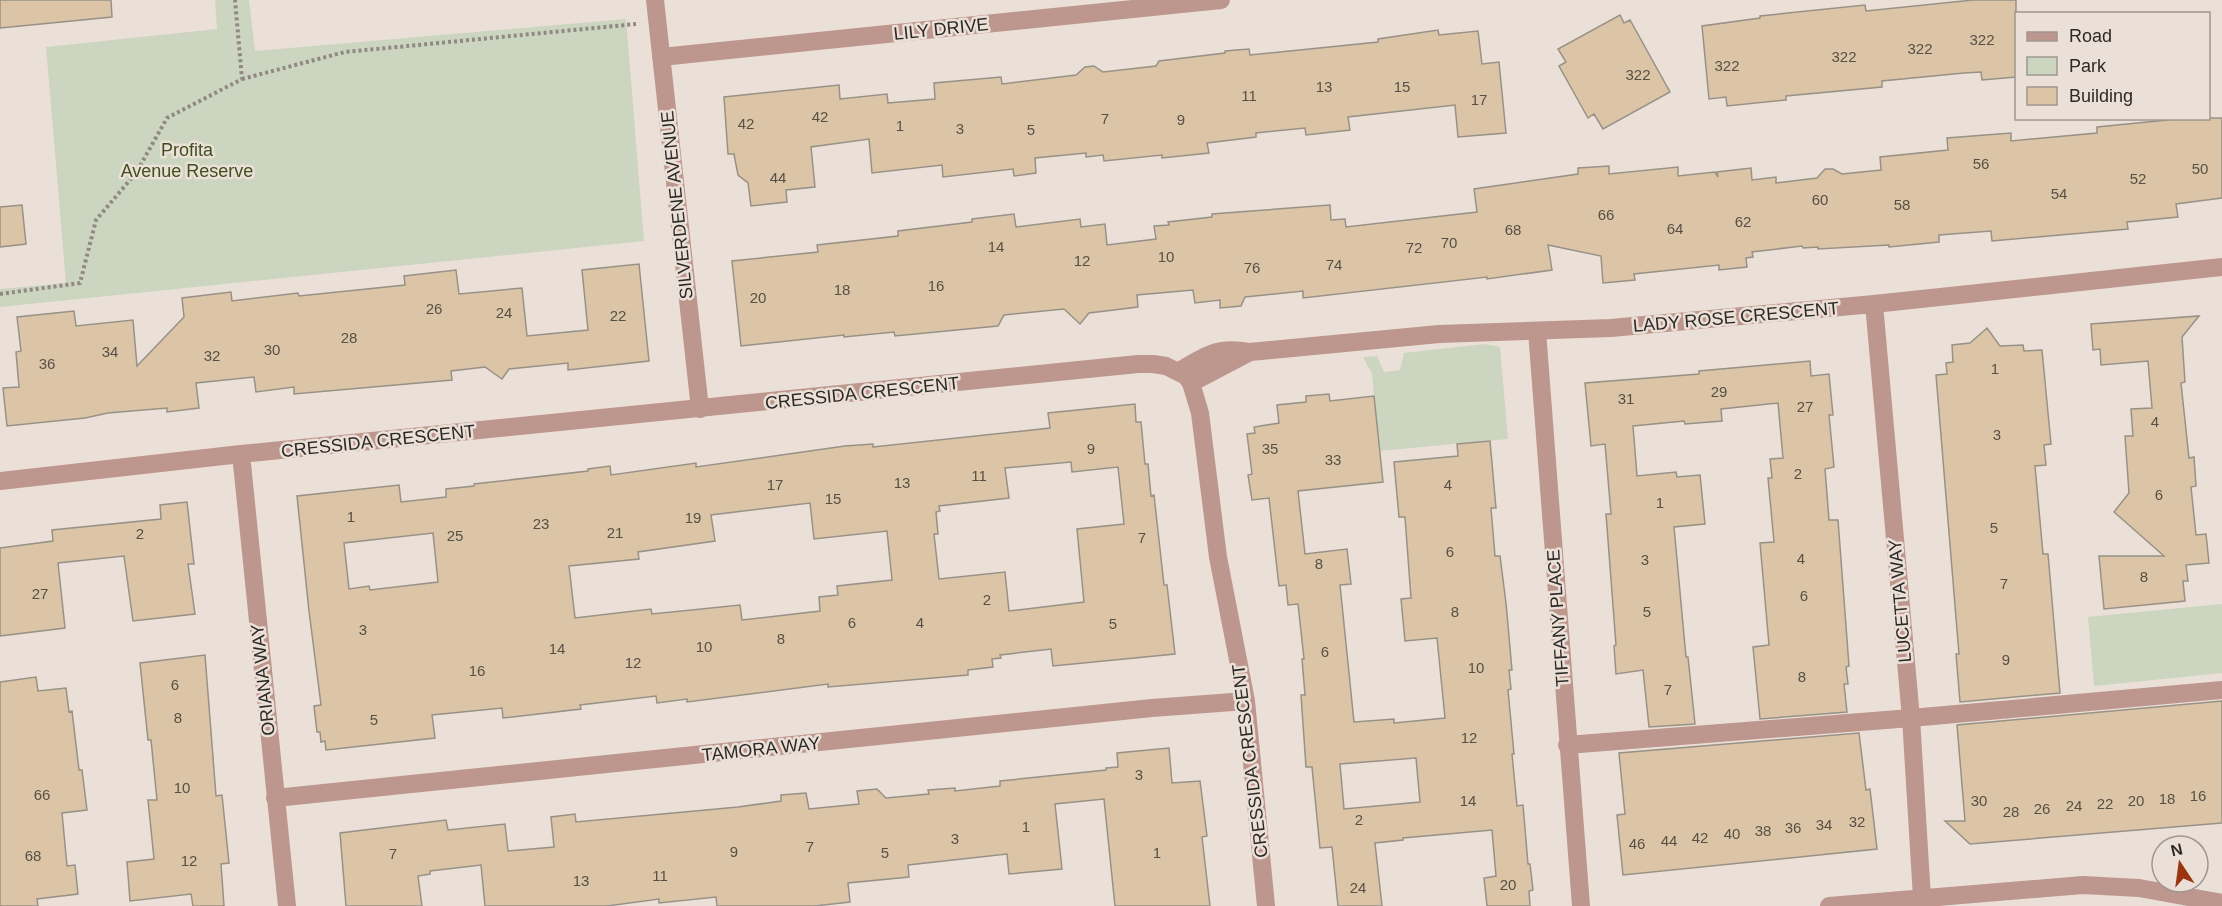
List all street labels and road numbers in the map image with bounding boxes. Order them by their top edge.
street label: LILY DRIVE [893,14,989,44]
street label: SILVERDENE AVENUE [657,110,697,300]
street label: LADY ROSE CRESCENT [1632,298,1840,336]
street label: CRESSIDA CRESCENT [764,373,960,413]
street label: CRESSIDA CRESCENT [280,421,476,461]
street label: LUCETTA WAY [1885,539,1915,663]
street label: TIFFANY PLACE [1543,549,1573,687]
street label: ORIANA WAY [247,623,279,737]
street label: CRESSIDA CRESCENT [1228,663,1272,859]
street label: TAMORA WAY [701,733,821,765]

